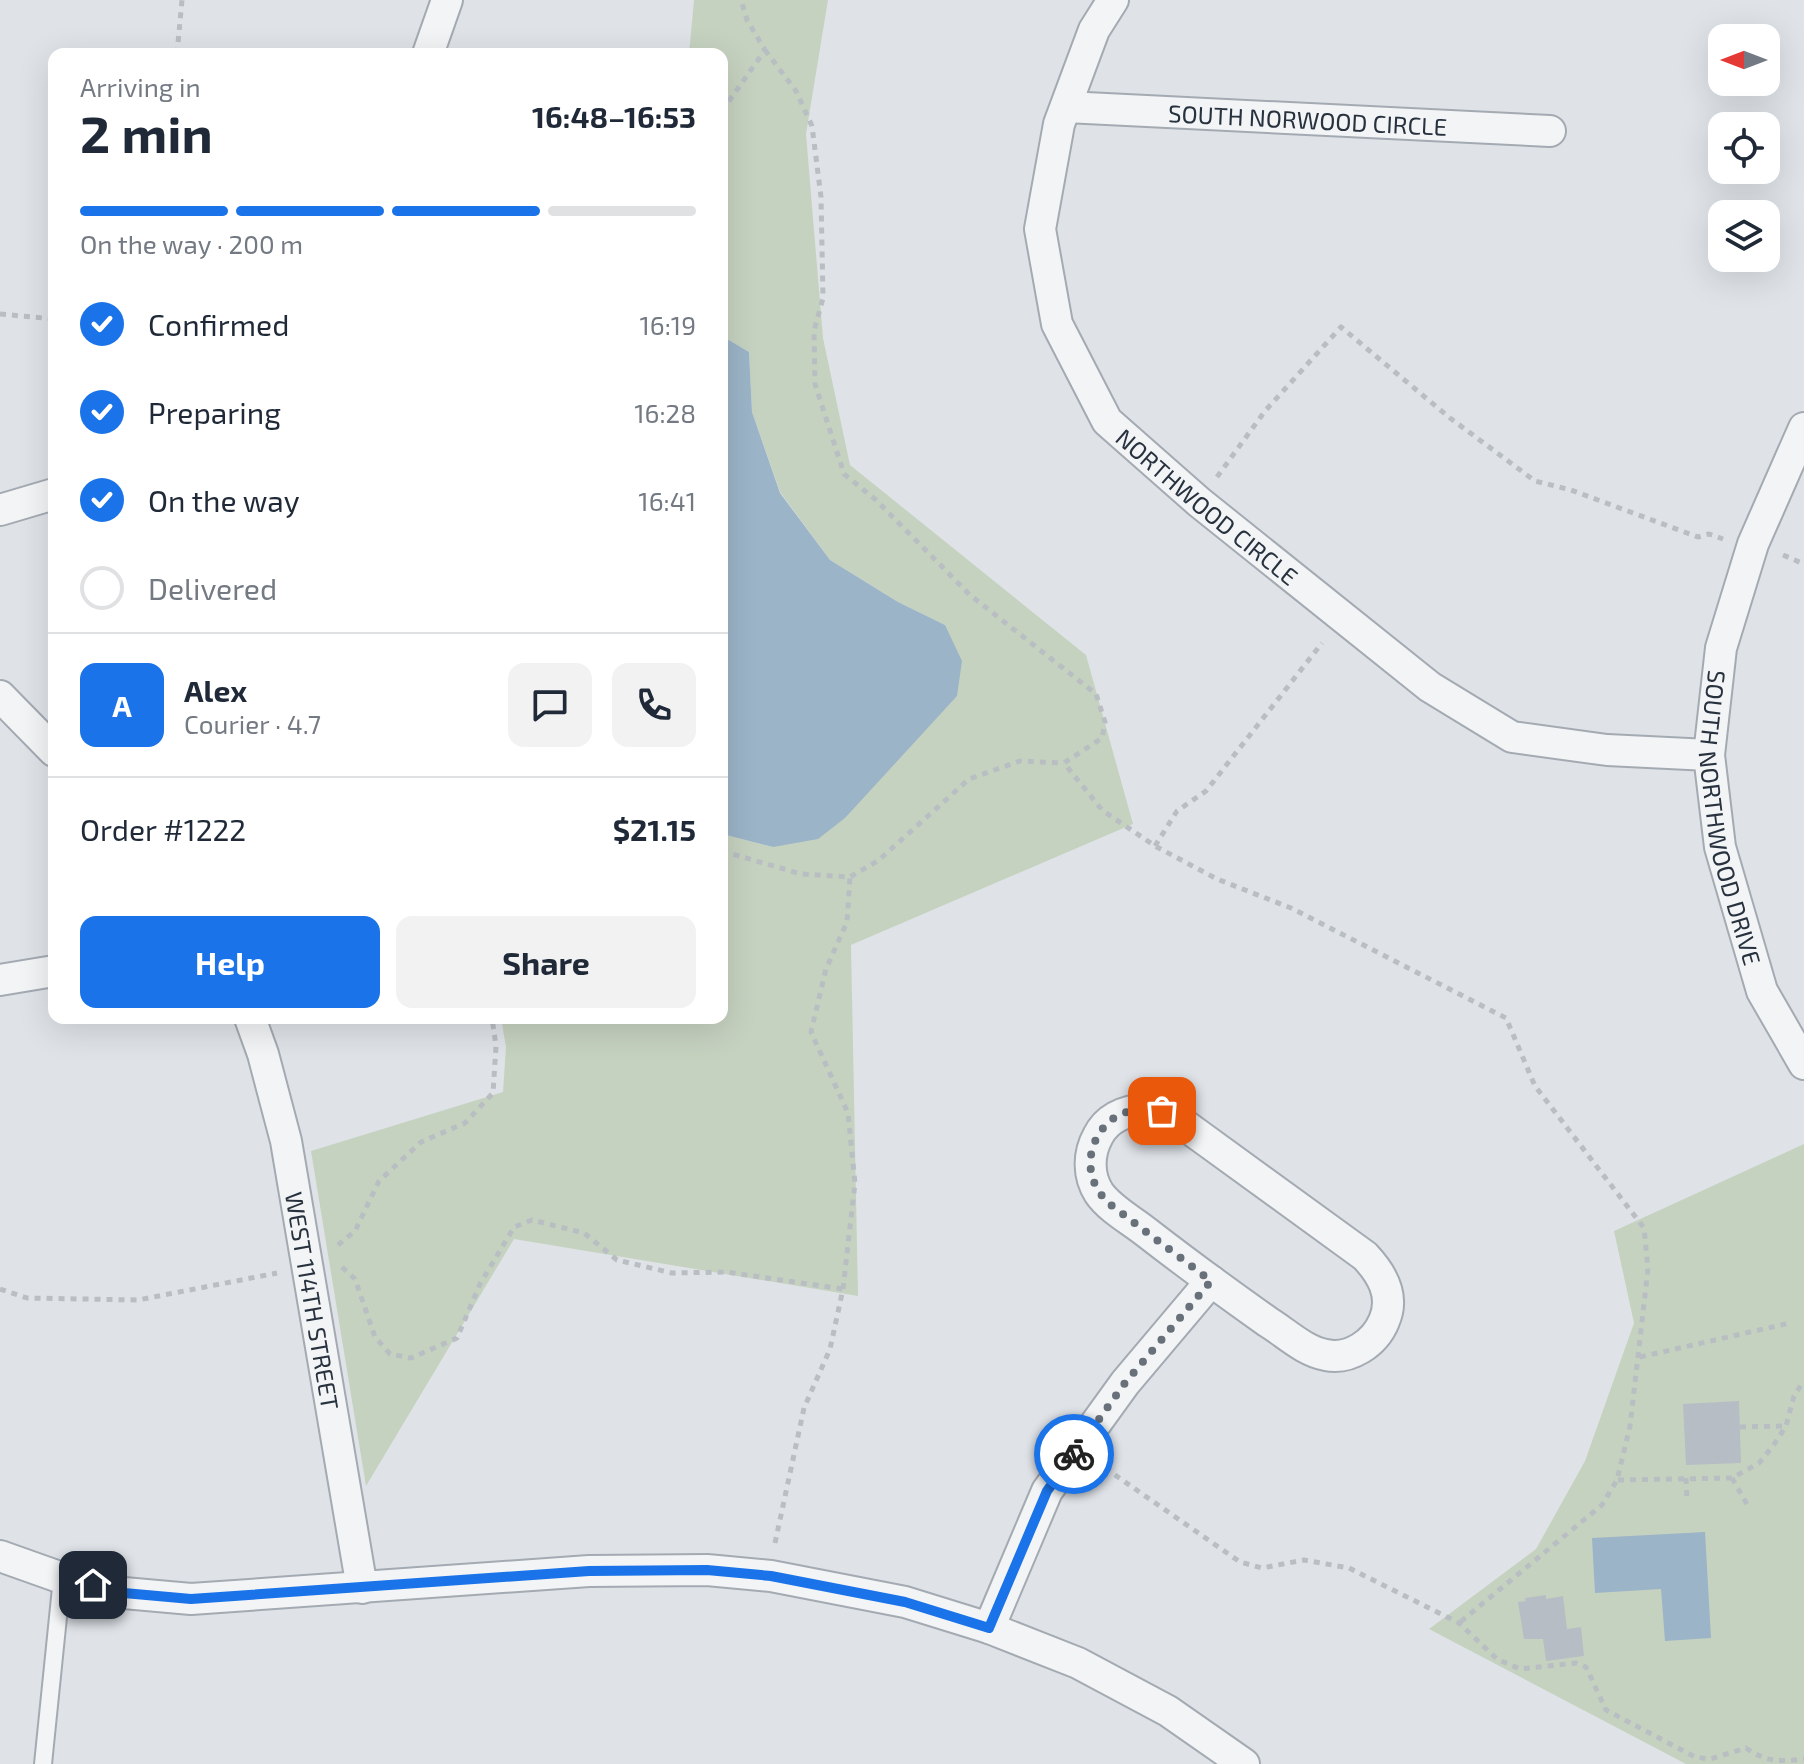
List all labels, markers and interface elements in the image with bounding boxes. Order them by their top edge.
north arrow [1708,24,1780,96]
map controls [1708,24,1780,272]
text: Arriving in [80,71,201,102]
text: 16:48–16:53 [532,98,696,134]
street label: SOUTH NORWOOD CIRCLE [1168,98,1448,140]
text: 2 min [80,101,213,163]
button: locate [1708,112,1780,184]
button: layers [1708,200,1780,272]
text: On the way · 200 m [80,228,303,259]
icon: check [80,302,124,346]
text: Confirmed [148,306,289,342]
text: 16:19 [639,309,696,340]
icon: check [80,390,124,434]
text: Preparing [148,394,281,430]
text: 16:28 [634,397,696,428]
street label: NORTHWOOD CIRCLE [1111,422,1304,590]
icon: check [80,478,124,522]
text: On the way [148,482,300,518]
text: 16:41 [638,485,696,516]
text: Delivered [148,570,277,606]
button: chat [508,663,592,747]
button: phone [612,663,696,747]
street label: SOUTH NORTHWOOD DRIVE [1694,669,1768,968]
text: Alex [184,672,247,708]
text: A [112,687,132,723]
text: Courier · 4.7 [184,708,321,739]
text: Order #1222 [80,811,246,847]
text: $21.15 [613,811,696,847]
button: Help [80,916,380,1008]
button: Share [396,916,696,1008]
pin [1128,1077,1196,1145]
icon: bag [1140,1089,1184,1133]
street label: WEST 114TH STREET [280,1189,346,1412]
courier [1034,1414,1114,1494]
icon: bike [1052,1432,1096,1476]
pin [59,1551,127,1619]
icon: home [71,1563,115,1607]

